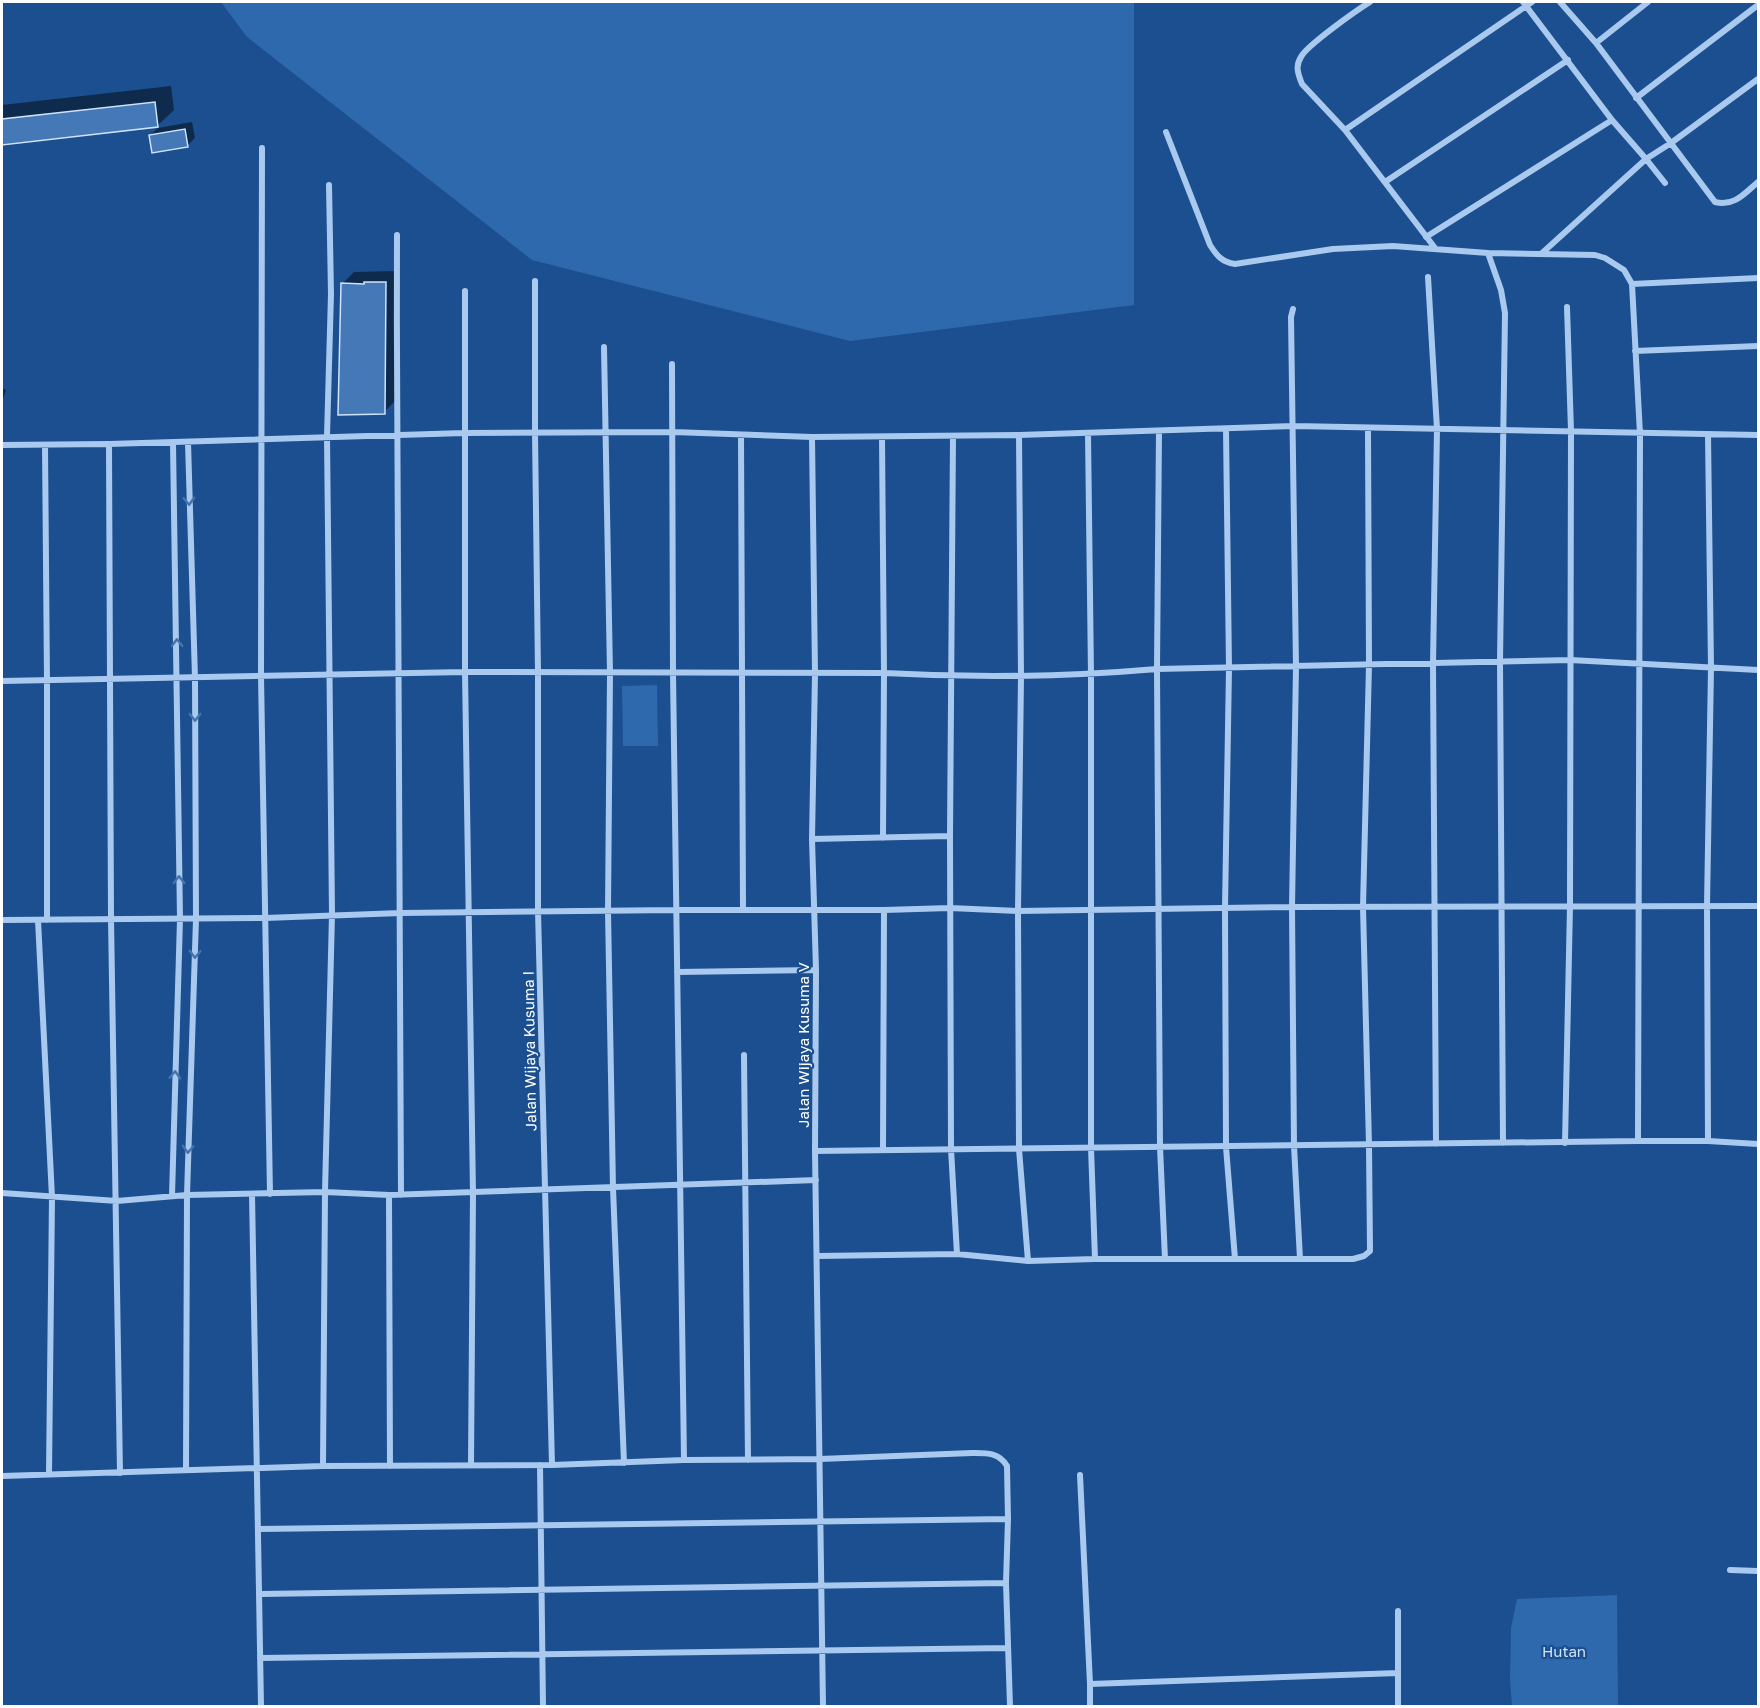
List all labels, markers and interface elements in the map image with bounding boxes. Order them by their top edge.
one-way arrow [183,496,196,505]
one-way arrow [171,638,183,647]
one-way arrow [189,712,201,721]
one-way arrow [173,875,185,884]
one-way arrow [189,949,202,958]
street label: Jalan Wijaya Kusuma V [794,962,812,1128]
street label: Jalan Wijaya Kusuma I [519,971,539,1131]
one-way arrow [169,1070,182,1079]
one-way arrow [182,1144,195,1153]
park label: Hutan [1542,1642,1586,1660]

